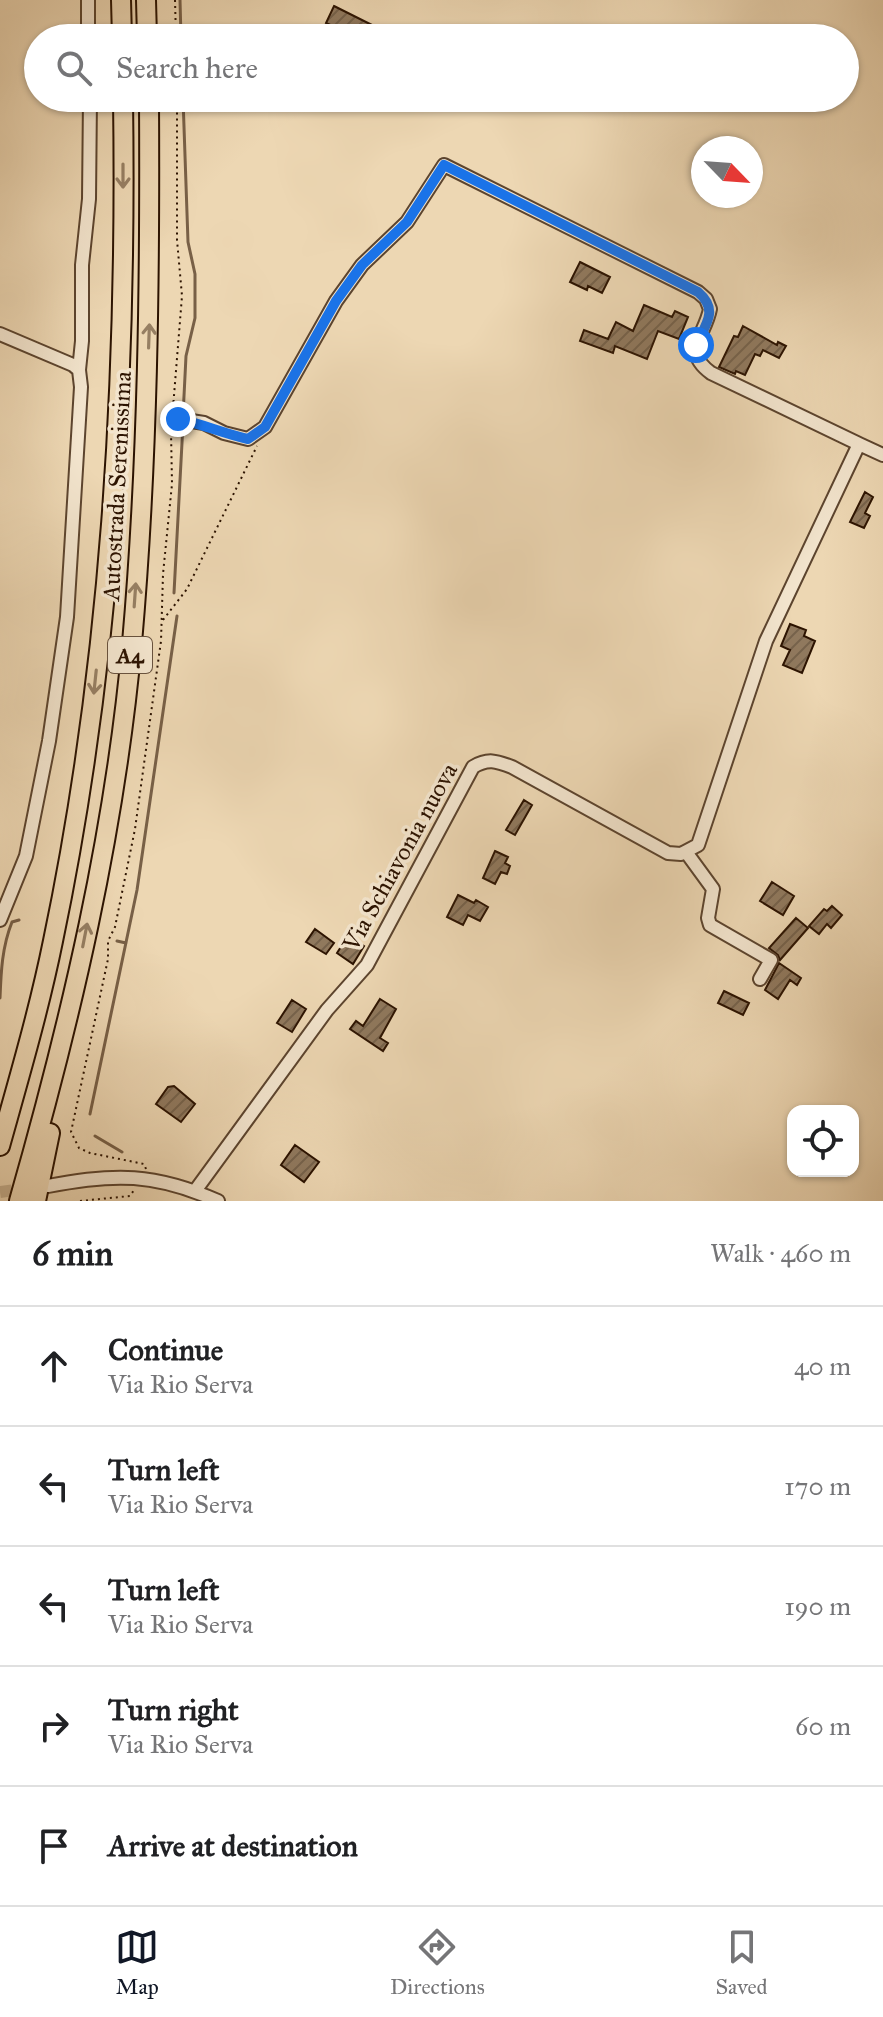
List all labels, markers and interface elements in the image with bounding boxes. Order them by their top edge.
search box [24,24,859,112]
icon: search [52,46,96,90]
text: Search here [116,50,258,86]
north arrow [691,136,763,208]
one-way arrow [115,162,131,189]
one-way arrow [141,323,156,350]
route start [678,327,714,363]
street label: Autostrada Serenissima [96,370,138,603]
route end [160,401,196,437]
one-way arrow [128,582,143,609]
road number: A4 [108,637,152,673]
one-way arrow [87,668,102,695]
street label: Via Schiavonia nuova [335,757,464,957]
one-way arrow [79,923,94,948]
map controls [787,1105,859,1177]
button: locate [787,1105,859,1177]
text: 6 min [32,1233,113,1274]
text: Walk · 460 m [710,1237,851,1269]
text: Continue [108,1332,223,1368]
icon: ahead [32,1344,76,1388]
text: 40 m [794,1350,851,1382]
text: Via Rio Serva [108,1368,253,1400]
text: Turn left [108,1452,219,1488]
icon: left [32,1464,76,1508]
text: 170 m [784,1470,851,1502]
text: Via Rio Serva [108,1488,253,1520]
text: Turn left [108,1572,219,1608]
icon: left [32,1584,76,1628]
text: 190 m [784,1590,851,1622]
text: Via Rio Serva [108,1608,253,1640]
text: Turn right [108,1692,239,1728]
icon: right [32,1704,76,1748]
text: 60 m [795,1710,851,1742]
text: Via Rio Serva [108,1728,253,1760]
icon: arrive [32,1824,76,1868]
text: Arrive at destination [108,1828,358,1864]
tab: Map [115,1925,159,2000]
tab: Directions [390,1925,485,2000]
tab: Saved [715,1925,768,2000]

